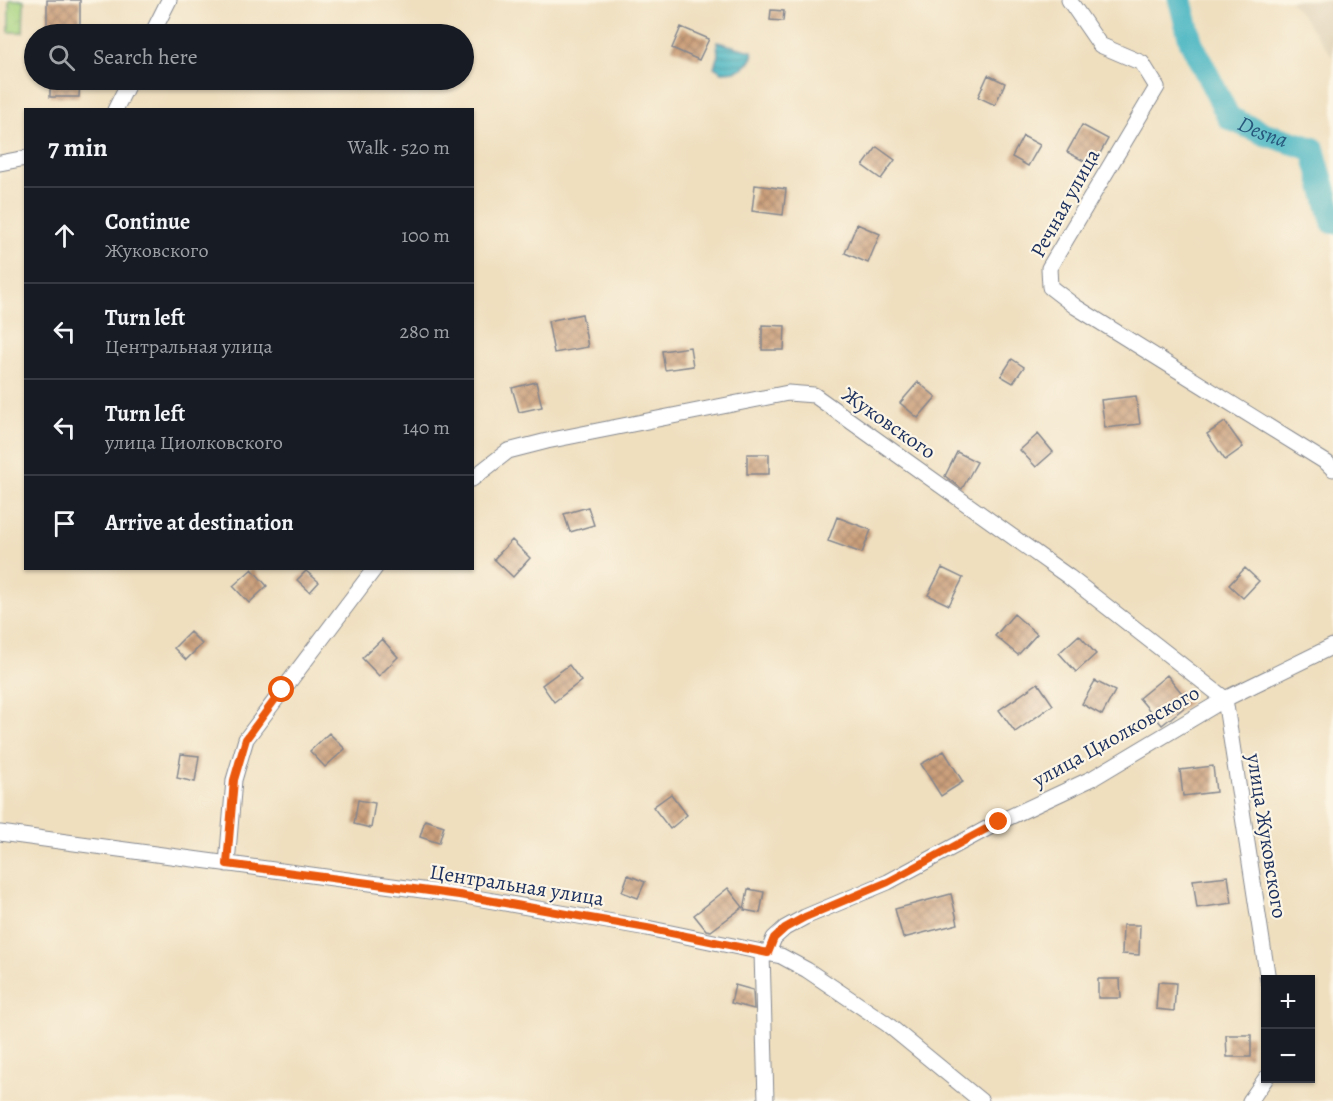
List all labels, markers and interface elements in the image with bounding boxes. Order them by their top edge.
search box [24,24,474,90]
icon: search [45,41,78,74]
text: Search here [93,42,198,72]
water label: Desna [1233,109,1291,155]
text: 7 min [48,130,108,165]
text: Walk · 520 m [348,134,450,161]
street label: Речная улица [1024,143,1107,262]
text: Continue [105,207,190,237]
icon: ahead [48,219,81,252]
text: 100 m [401,222,450,249]
text: Жуковского [105,237,209,264]
text: Turn left [105,303,185,333]
icon: left [48,315,81,348]
text: 280 m [400,318,450,345]
text: Центральная улица [105,333,273,360]
street label: Жуковского [836,380,942,466]
text: Turn left [105,399,185,429]
icon: left [48,411,81,444]
text: 140 m [403,414,450,441]
text: улица Циолковского [105,429,283,456]
icon: arrive [48,507,81,540]
text: Arrive at destination [105,508,294,538]
route start [268,676,294,702]
street label: улица Циолковского [1027,678,1204,794]
street label: улица Жуковского [1240,751,1294,920]
route end [985,808,1011,834]
street label: Центральная улица [428,857,607,913]
map controls [1261,975,1315,1083]
button: + [1261,975,1315,1029]
button: − [1261,1029,1315,1083]

